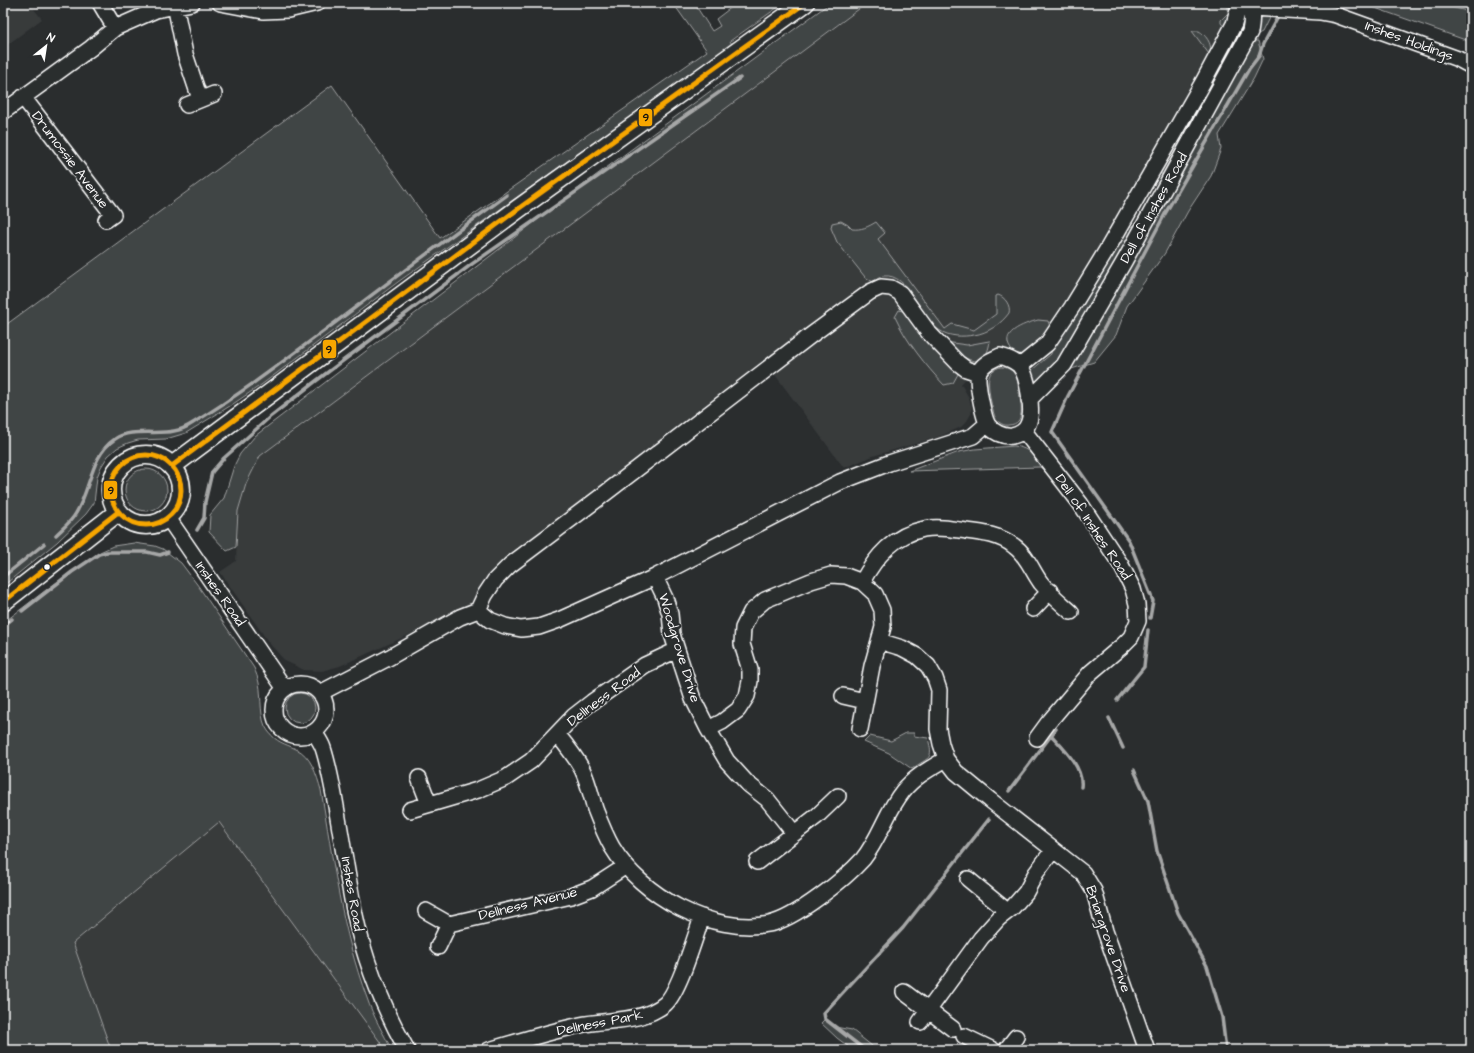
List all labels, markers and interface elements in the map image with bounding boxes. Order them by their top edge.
street label: Inshes Holdings [1362,16,1456,66]
north arrow [26,26,66,66]
text: N [44,30,58,46]
street label: Drumossie Avenue [27,107,114,213]
line badge: 9 [638,108,653,127]
text: 9 [643,110,649,125]
street label: Dell of Inshes Road [1115,149,1193,267]
line badge: 9 [322,339,337,359]
text: 9 [326,342,332,357]
street label: Dell of Inshes Road [1050,470,1136,584]
line badge: 9 [103,480,118,500]
text: 9 [108,483,114,498]
street label: Inshes Road [190,557,250,631]
unlabelled marker [42,562,52,572]
street label: Woodgrove Drive [653,591,705,705]
street label: Dellness Road [563,663,645,731]
street label: Inshes Road [336,855,368,933]
street label: Dellness Avenue [477,882,580,926]
street label: Briargrove Drive [1080,883,1136,995]
street label: Dellness Park [555,1005,645,1041]

